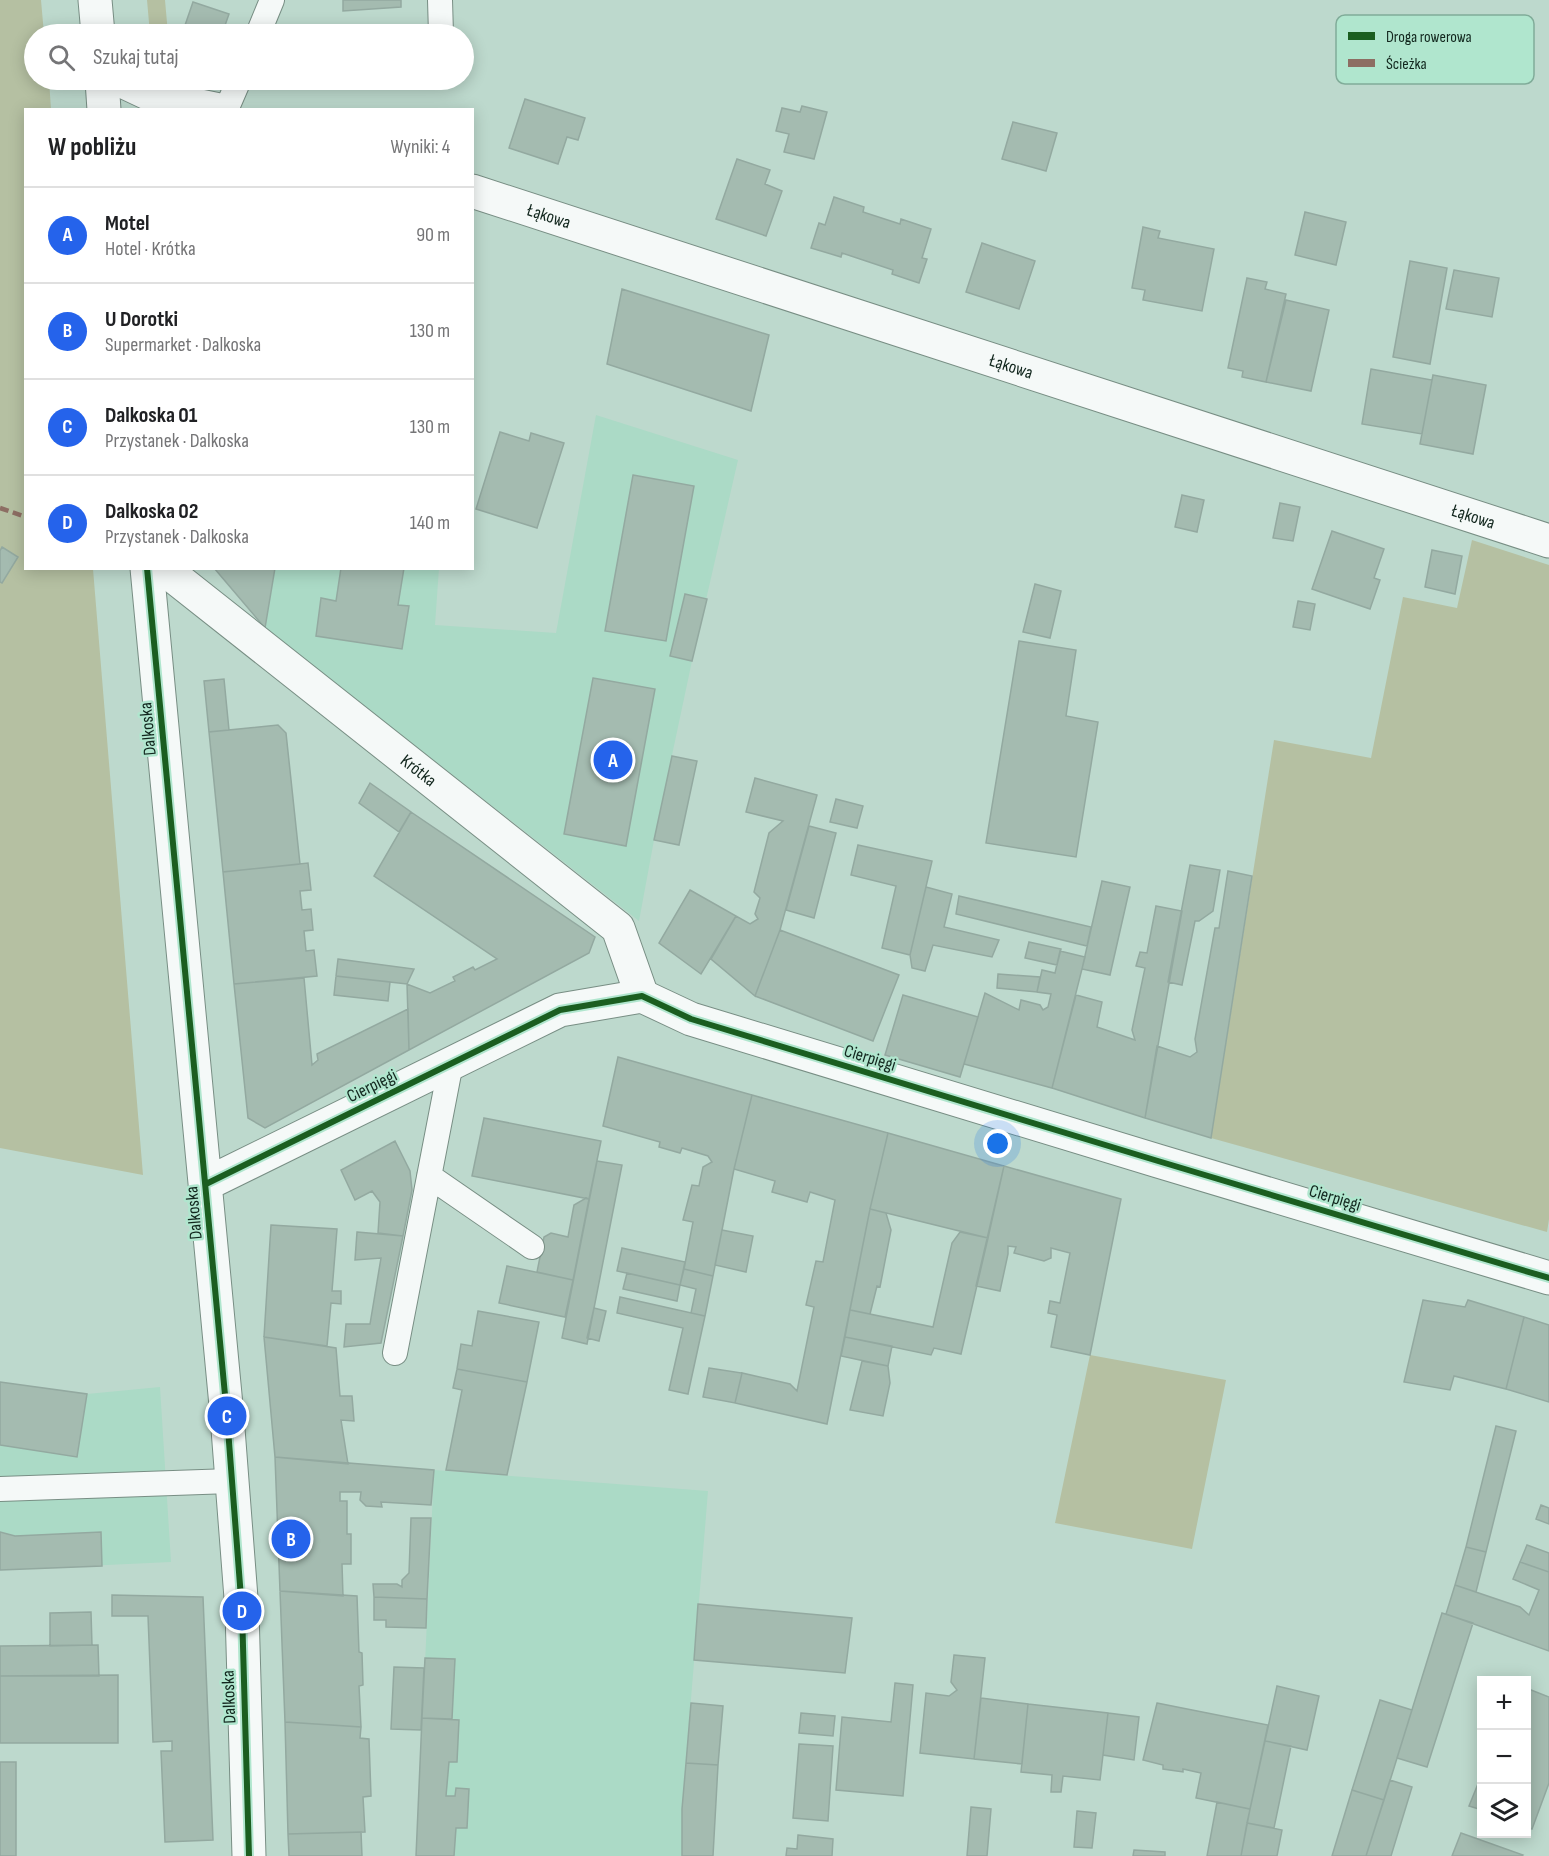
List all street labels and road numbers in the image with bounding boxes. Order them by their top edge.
street label: Łąkowa [524,199,573,233]
street label: Łąkowa [986,349,1036,383]
street label: Łąkowa [1448,499,1498,533]
street label: Dalkoska [135,701,161,756]
street label: Krótka [397,750,441,791]
street label: Cierpięgi [842,1040,898,1076]
street label: Cierpięgi [344,1065,400,1107]
street label: Cierpięgi [1307,1180,1363,1216]
street label: Dalkoska [181,1185,207,1240]
street label: Dalkoska [218,1670,240,1724]

